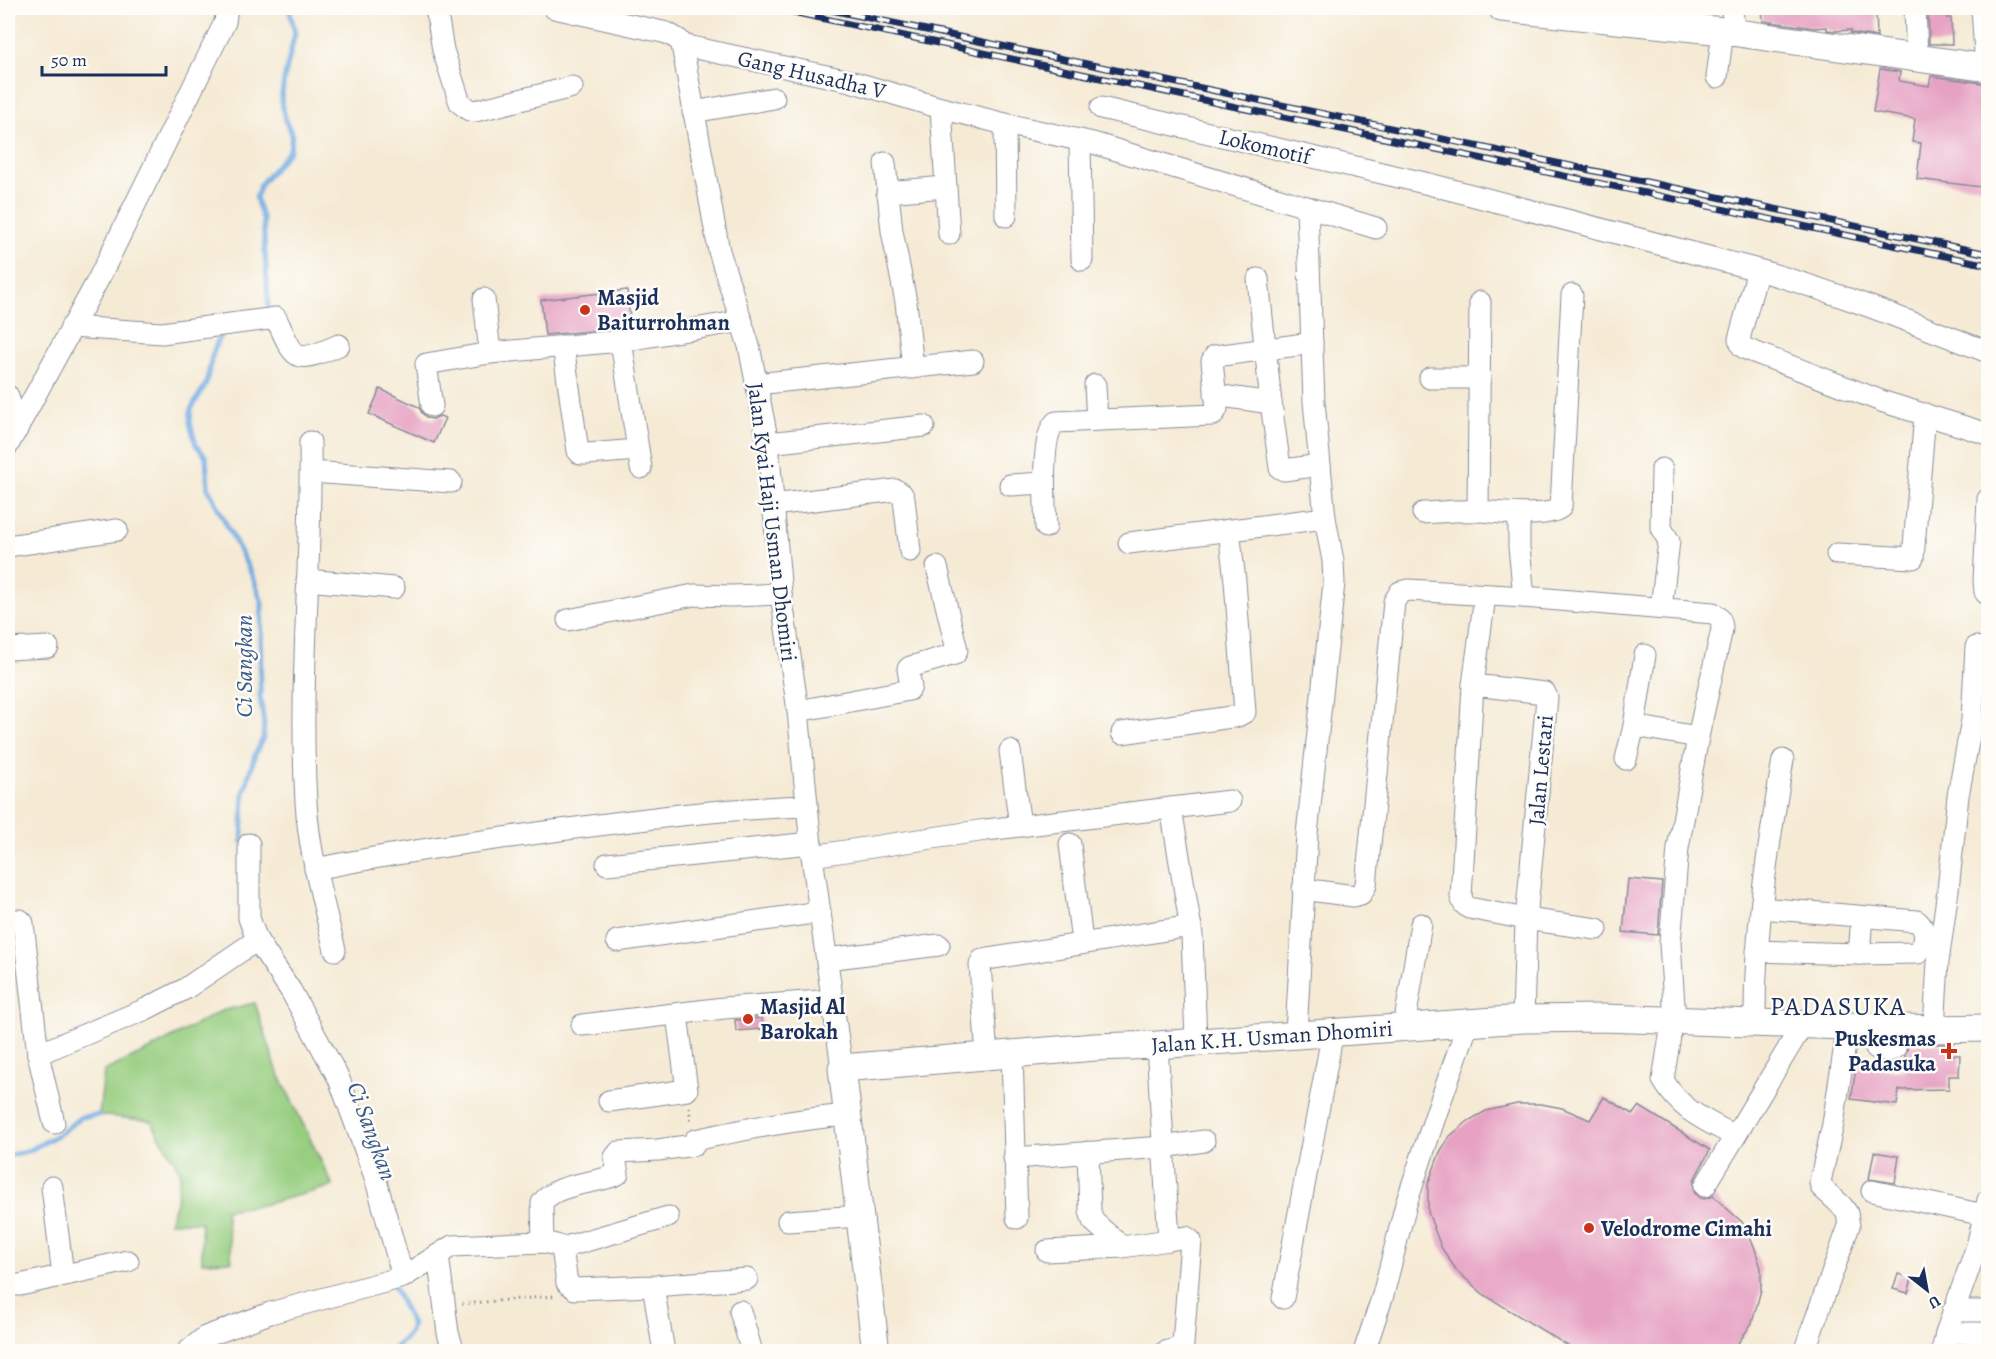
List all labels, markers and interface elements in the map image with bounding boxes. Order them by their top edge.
scale bar [42,39,166,77]
street label: Gang Husadha V [735,43,889,107]
text: 50 m [51,48,87,72]
street label: Lokomotif [1216,122,1316,173]
place label: Masjid Baiturrohman [597,283,730,338]
marker: Masjid Baiturrohman [578,303,592,317]
street label: Jalan Kyai Haji Usman Dhomiri [740,381,804,663]
water label: Ci Sangkan [228,614,260,717]
street label: Jalan Lestari [1521,714,1561,827]
district label: PADASUKA [1770,989,1906,1024]
place label: Masjid Al Barokah [760,992,846,1047]
marker: Masjid Al Barokah [741,1012,755,1026]
street label: Jalan K.H. Usman Dhomiri [1150,1014,1394,1060]
place label: Puskesmas Padasuka [1834,1024,1936,1079]
marker: Puskesmas Padasuka [1940,1042,1958,1060]
water label: Ci Sangkan [339,1077,405,1185]
place label: Velodrome Cimahi [1600,1214,1772,1244]
marker: Velodrome Cimahi [1582,1221,1596,1235]
north arrow [1897,1260,1957,1320]
text: U [1924,1290,1944,1314]

